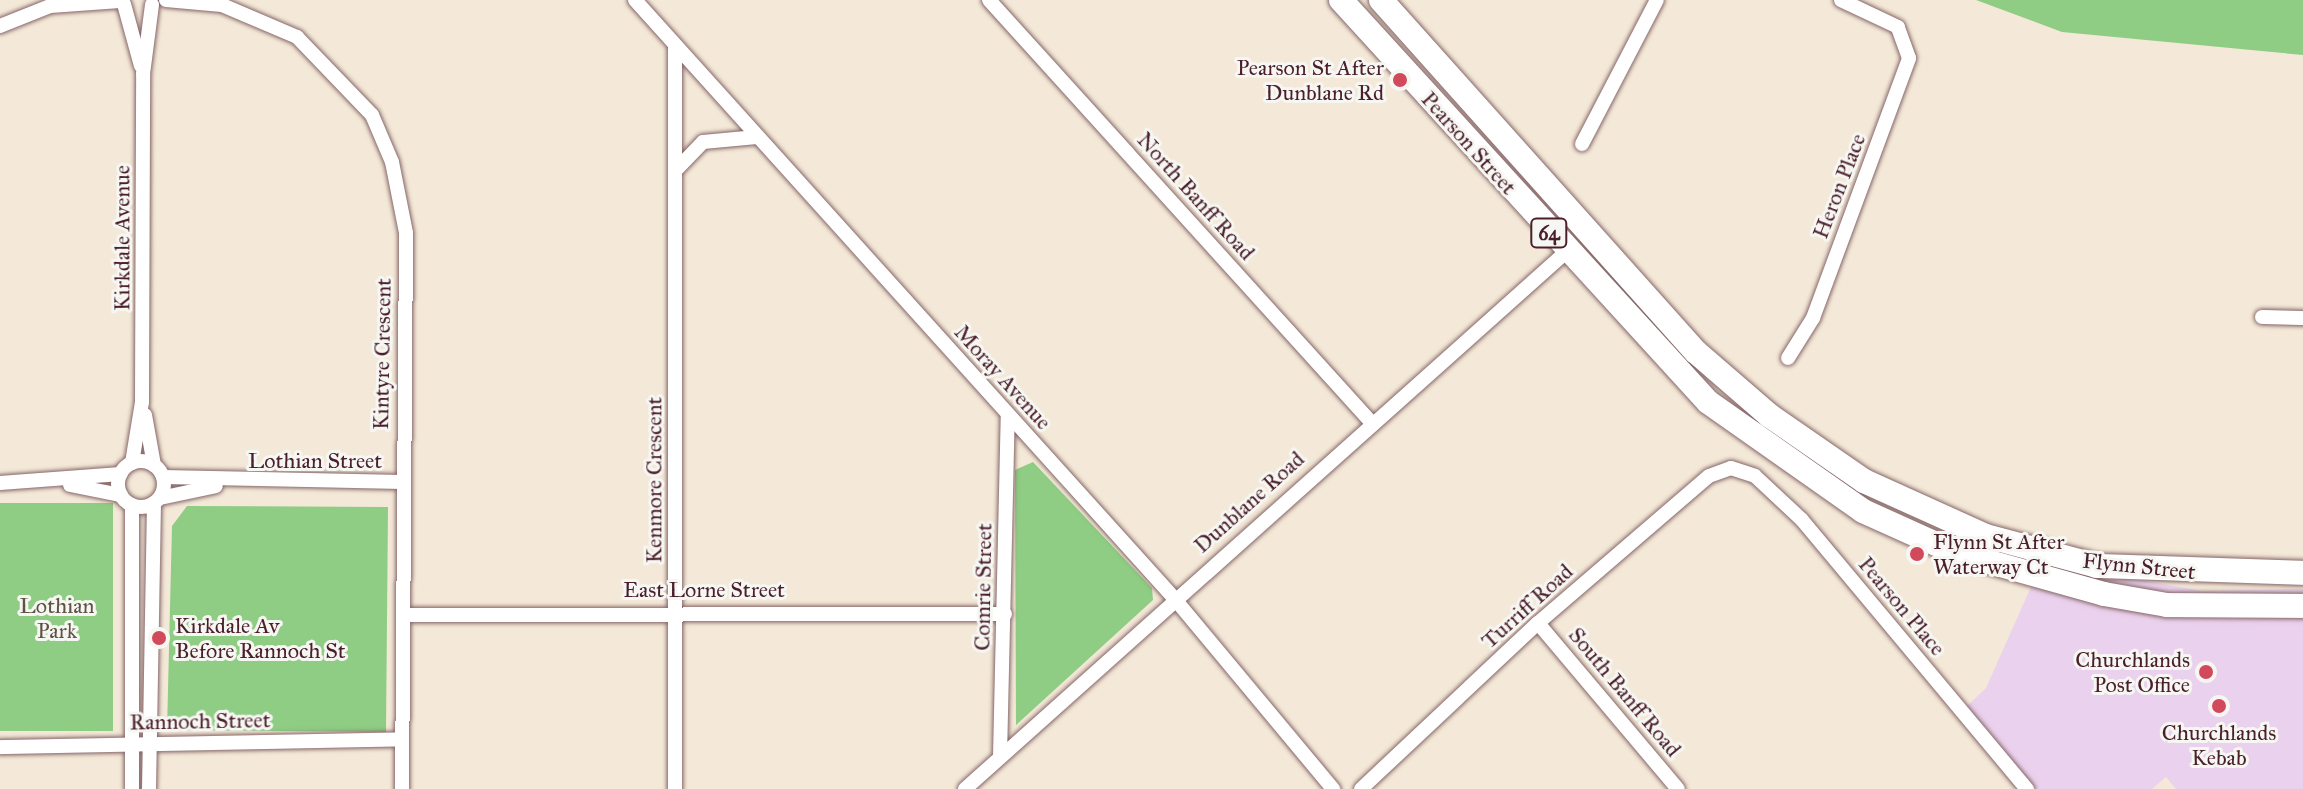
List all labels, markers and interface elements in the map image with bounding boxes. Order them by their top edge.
place label: Pearson St After Dunblane Rd [1237,54,1384,106]
marker: Pearson St After Dunblane Rd [1391,71,1409,89]
street label: Pearson Street [1416,86,1522,200]
street label: North Banff Road [1132,127,1260,265]
street label: Heron Place [1807,130,1871,242]
street label: Kirkdale Avenue [109,165,135,311]
road number: 64 [1529,217,1569,249]
street label: Kintyre Crescent [367,278,397,430]
street label: Moray Avenue [949,319,1057,435]
street label: Kenmore Crescent [641,397,667,563]
street label: Dunblane Road [1188,446,1310,558]
street label: Lothian Street [248,448,382,474]
street label: Comrie Street [969,523,997,651]
place label: Flynn St After Waterway Ct [1933,528,2064,580]
marker: Flynn St After Waterway Ct [1908,545,1926,563]
street label: Flynn Street [2081,547,2197,585]
street label: Pearson Place [1853,551,1951,661]
street label: Turriff Road [1476,558,1578,654]
street label: East Lorne Street [623,577,785,603]
park label: Lothian Park [20,592,94,644]
place label: Kirkdale Av Before Rannoch St [175,612,346,664]
street label: South Banff Road [1563,622,1687,762]
marker: Kirkdale Av Before Rannoch St [150,629,168,647]
place label: Churchlands Post Office [2075,646,2190,698]
marker: Churchlands Post Office [2197,663,2215,681]
marker: Churchlands Kebab [2210,697,2228,715]
street label: Rannoch Street [129,707,271,735]
place label: Churchlands Kebab [2162,719,2276,770]

